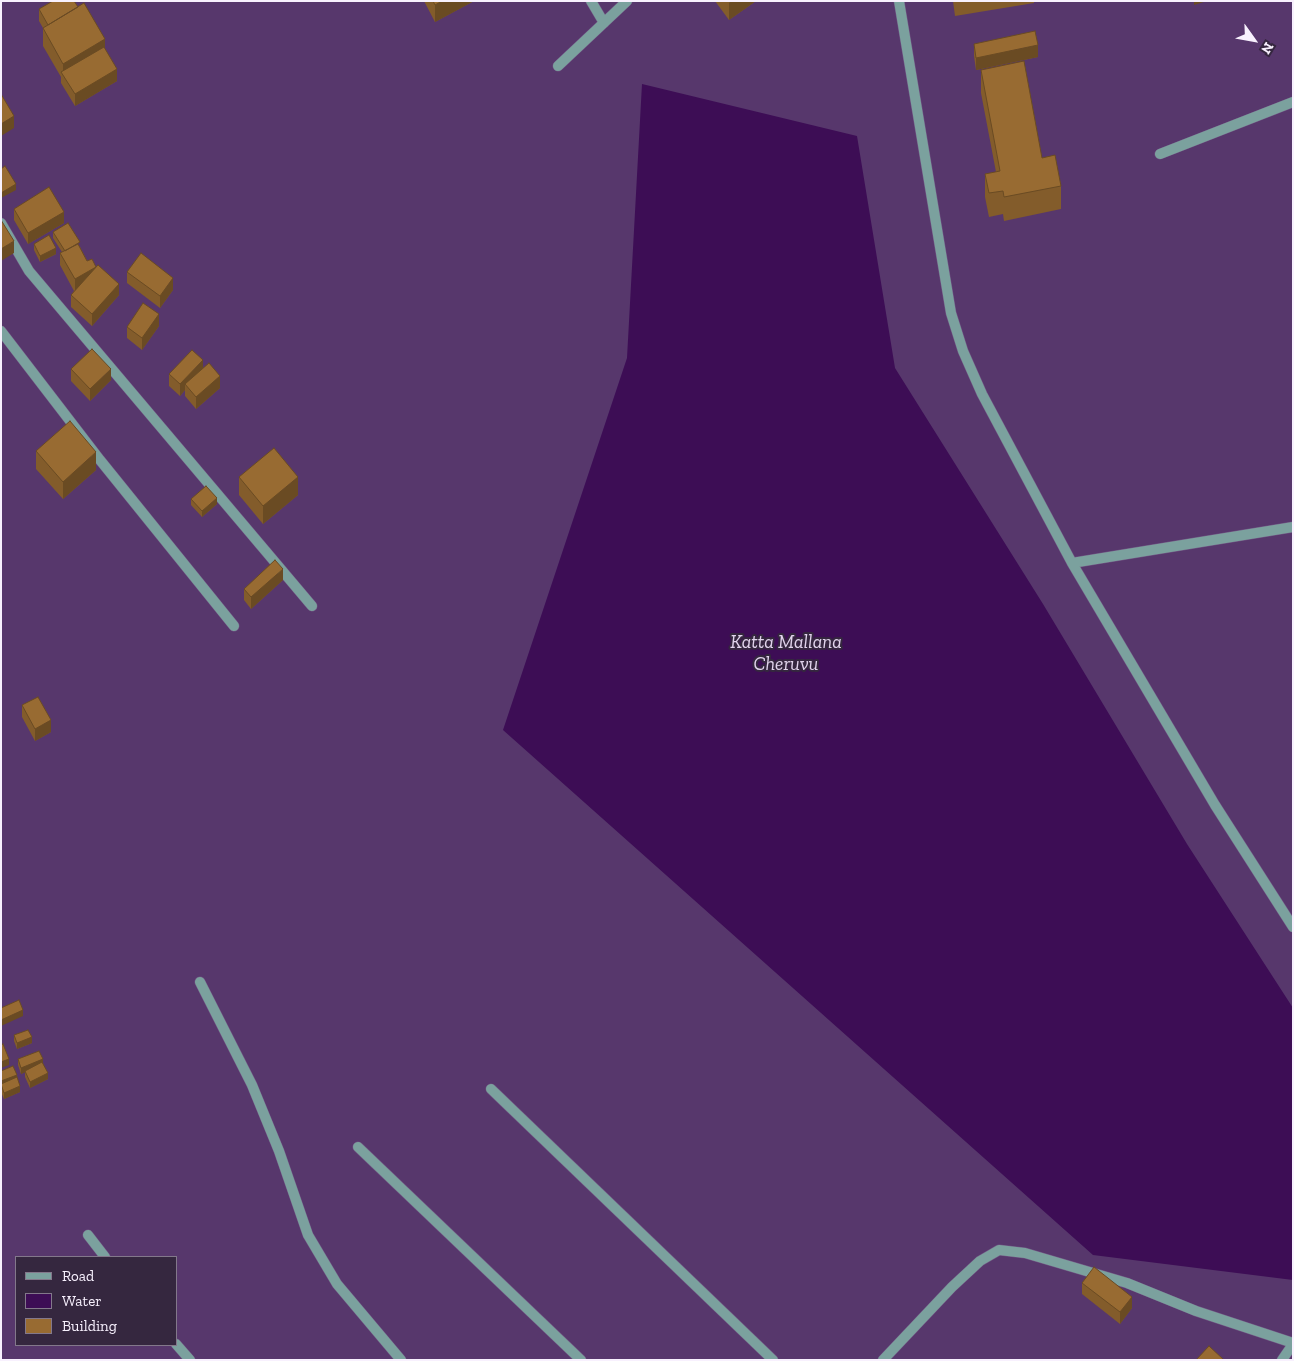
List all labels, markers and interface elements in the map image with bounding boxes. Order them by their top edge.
north arrow [1229,15,1279,65]
text: N [1257,39,1277,57]
water label: Katta Mallana Cheruvu [730,632,842,676]
legend [15,1256,178,1346]
text: Road [62,1267,94,1285]
text: Water [62,1292,102,1310]
text: Building [62,1317,117,1335]

